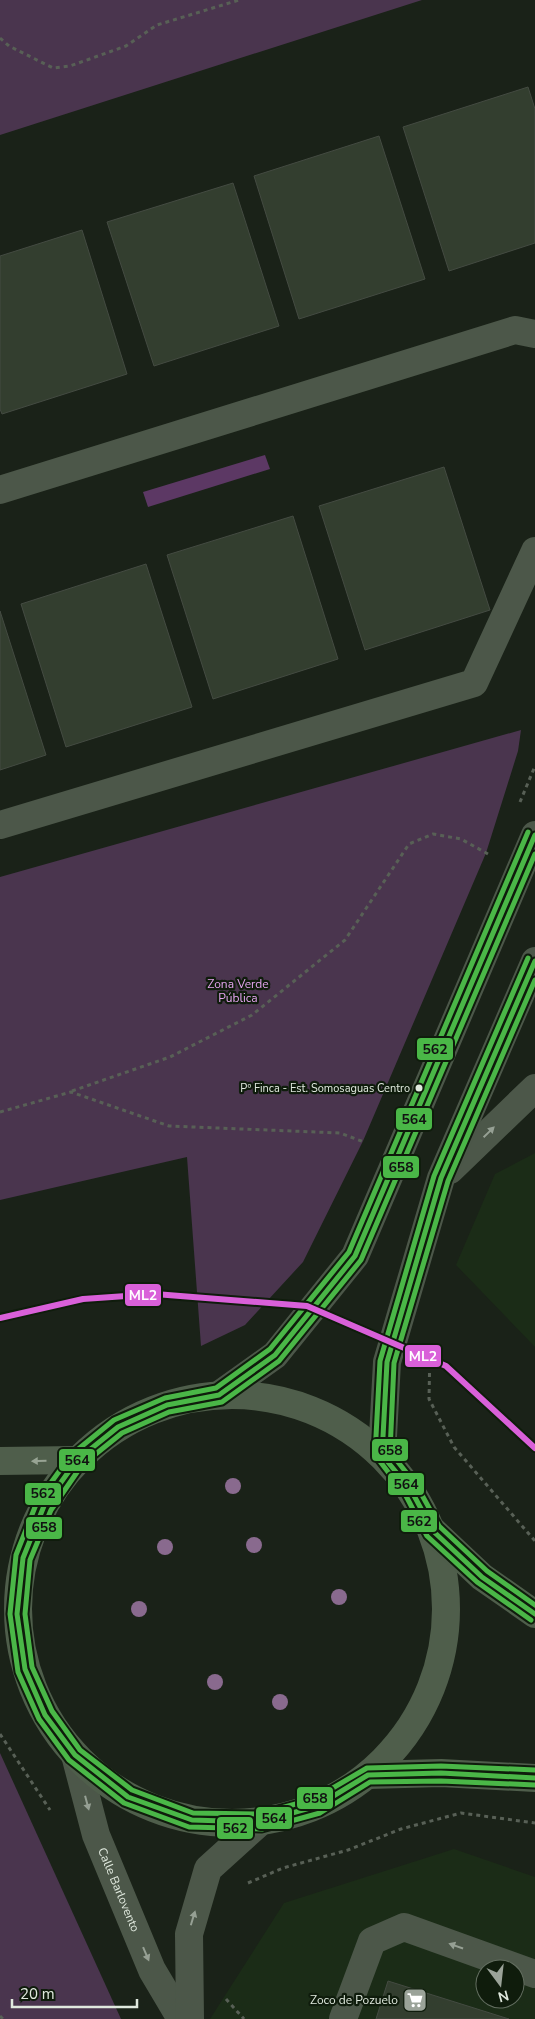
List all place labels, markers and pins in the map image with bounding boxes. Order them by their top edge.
place label: Pº Finca - Est. Somosaguas Centro [240,1081,410,1096]
marker: Pº Finca - Est. Somosaguas Centro [414,1083,424,1093]
supermarket icon: Zoco de Pozuelo [402,1987,428,2013]
place label: Zoco de Pozuelo [310,1992,398,2008]

